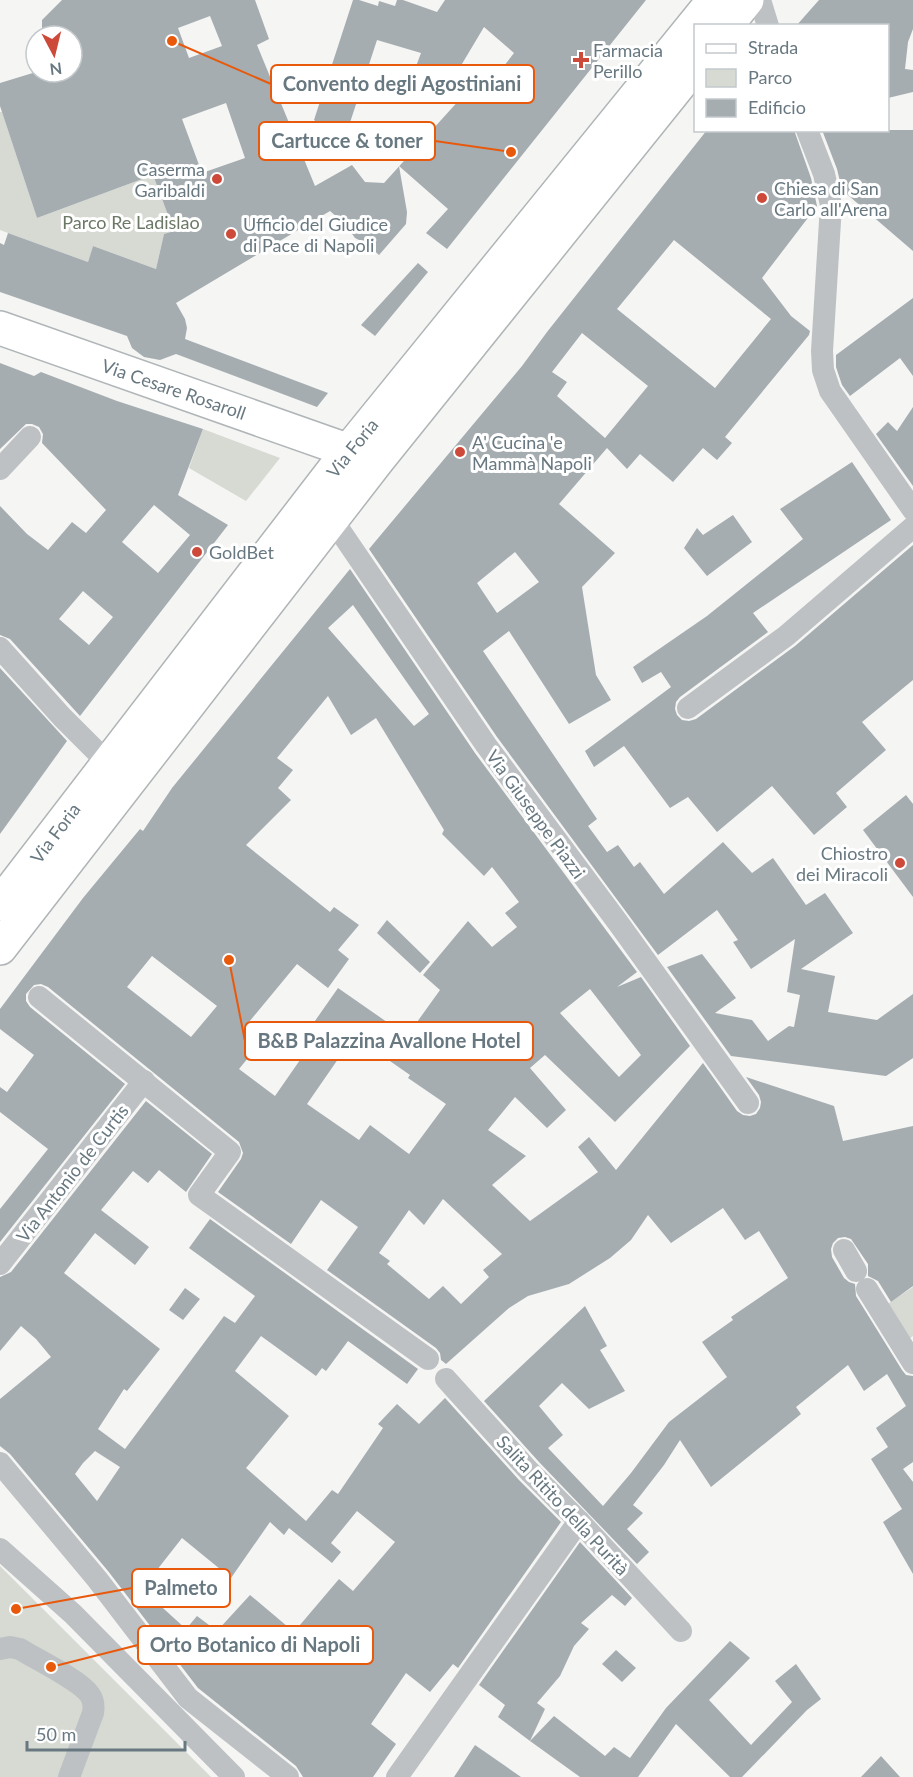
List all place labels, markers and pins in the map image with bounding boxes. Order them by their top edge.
place label: Farmacia Perillo [593,39,663,82]
marker: Farmacia Perillo [574,53,588,67]
callout: Convento degli Agostiniani [271,65,534,103]
callout: Cartucce & toner [259,122,435,160]
place label: Caserma Garibaldi [134,158,205,201]
marker: Caserma Garibaldi [210,172,224,186]
place label: Chiesa di San Carlo all'Arena [774,177,888,220]
marker: Chiesa di San Carlo all'Arena [755,191,769,205]
place label: Ufficio del Giudice di Pace di Napoli [243,213,388,256]
marker: Ufficio del Giudice di Pace di Napoli [224,227,238,241]
place label: A' Cucina 'e Mammà Napoli [472,431,592,474]
marker: A' Cucina 'e Mammà Napoli [453,445,467,459]
place label: GoldBet [209,541,274,563]
marker: GoldBet [190,545,204,559]
place label: Chiostro dei Miracoli [796,842,888,885]
marker: Chiostro dei Miracoli [893,856,907,870]
callout: B&B Palazzina Avallone Hotel [245,1022,533,1060]
callout: Palmeto [132,1569,230,1607]
callout: Orto Botanico di Napoli [138,1626,373,1664]

